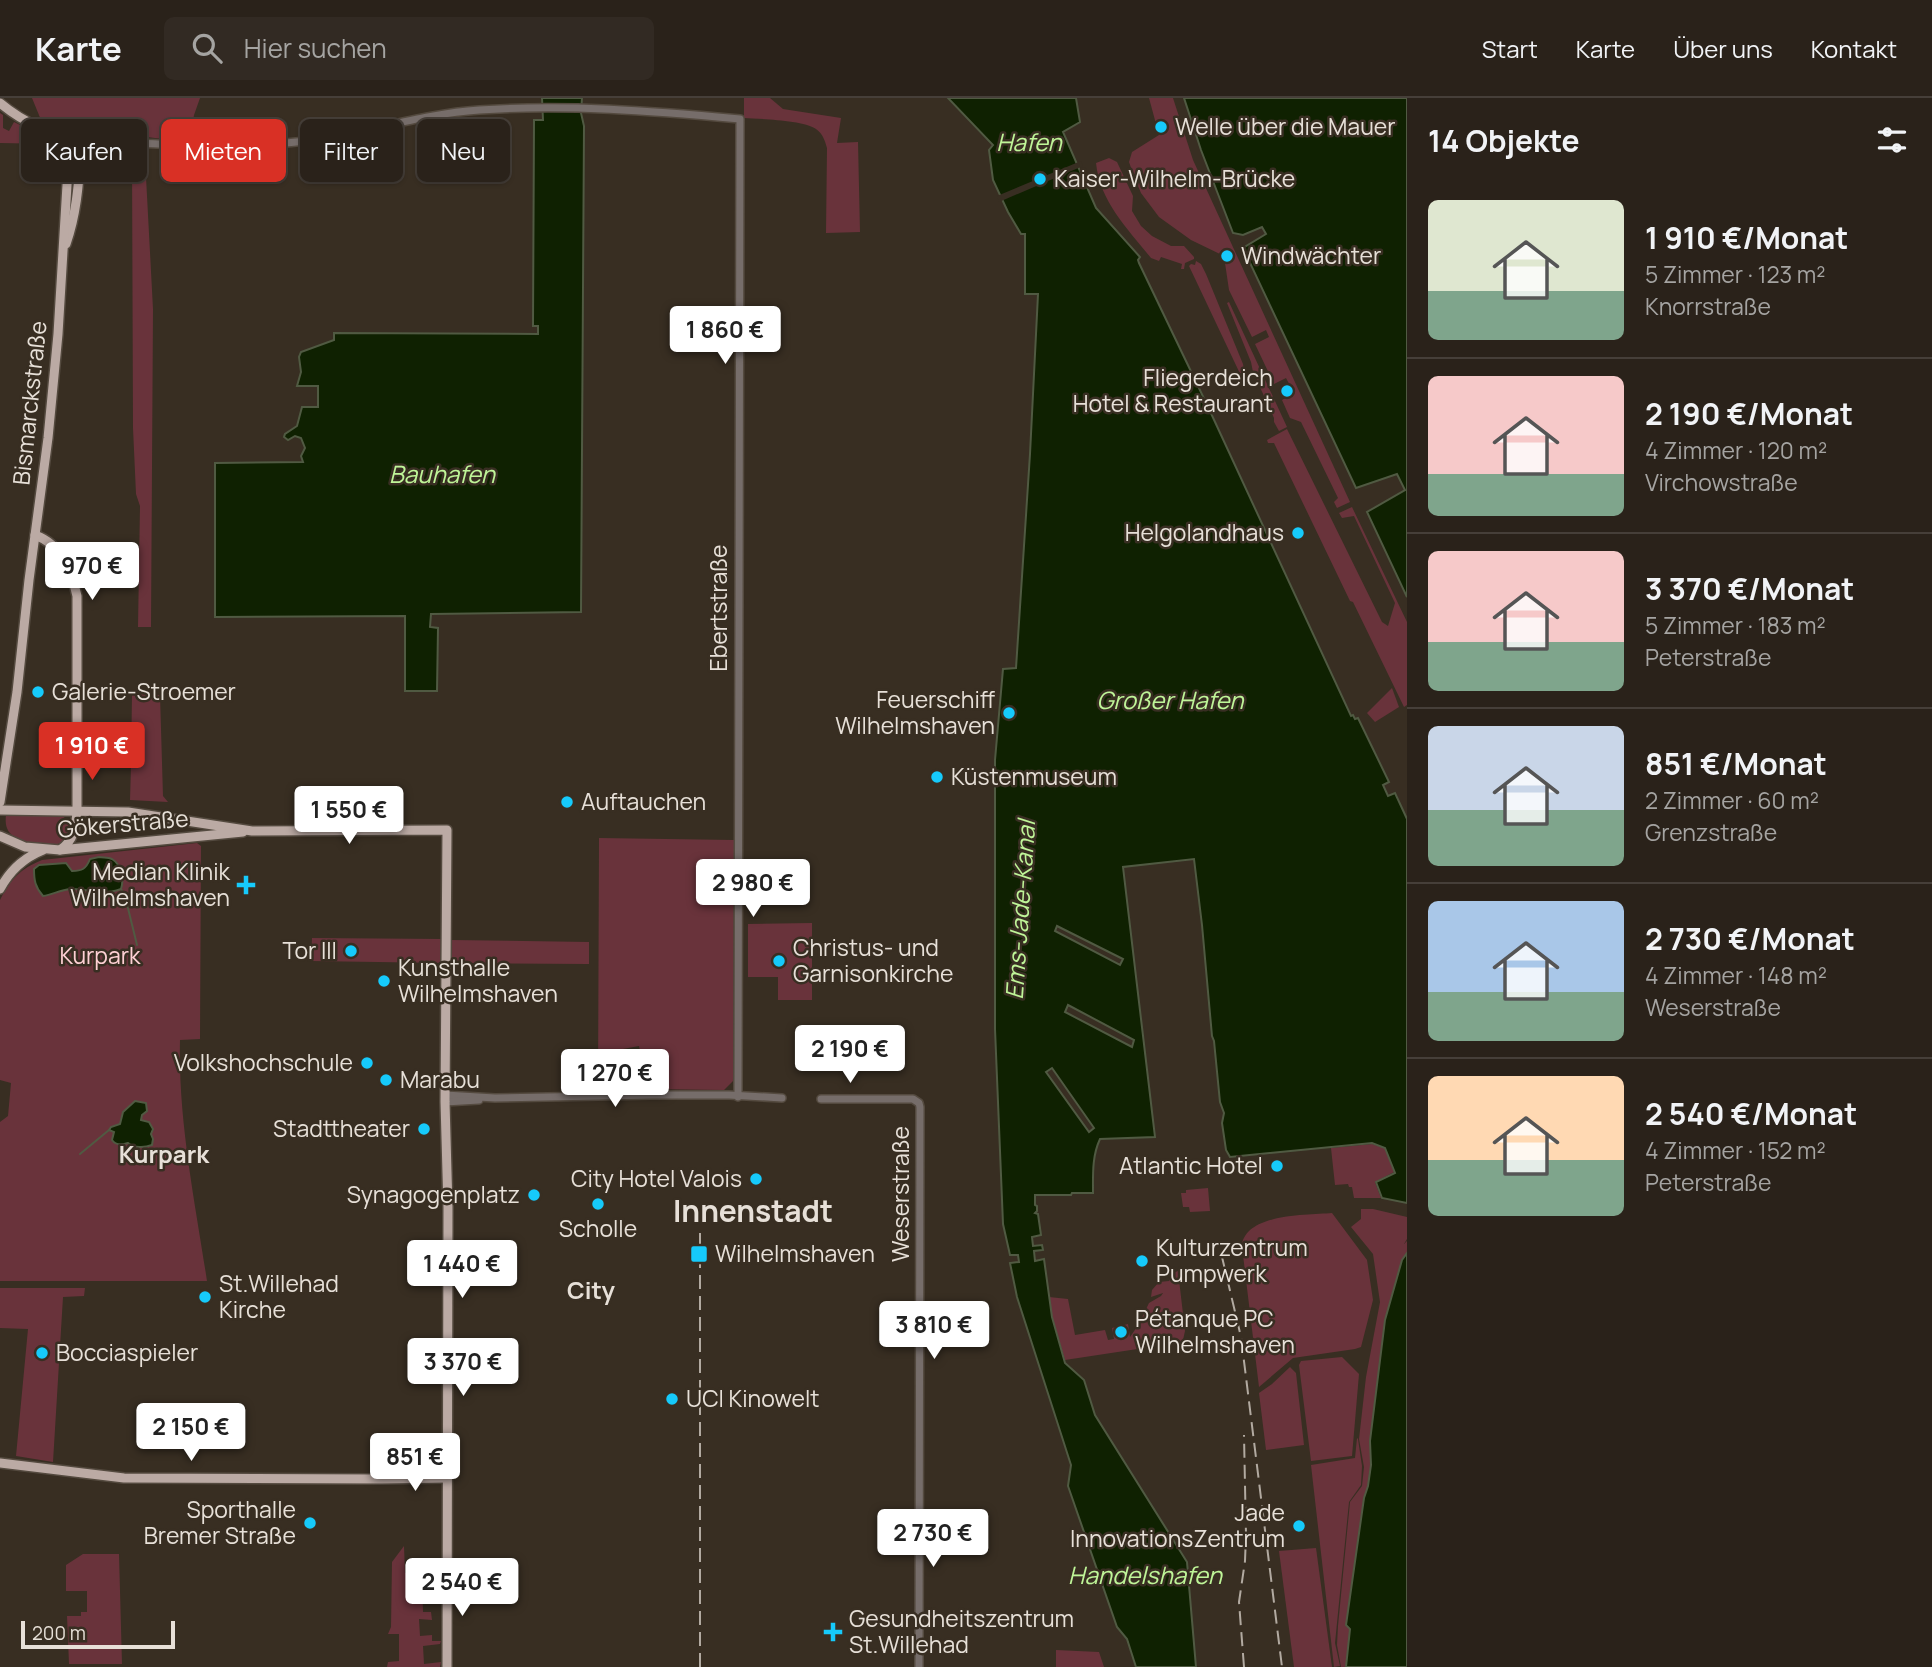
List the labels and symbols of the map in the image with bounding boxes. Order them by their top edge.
place label: Welle über die Mauer [1175,110,1396,142]
marker: Welle über die Mauer [1153,119,1169,135]
water label: Hafen [996,125,1063,158]
place label: Kaiser-Wilhelm-Brücke [1054,162,1295,194]
marker: Kaiser-Wilhelm-Brücke [1032,171,1048,187]
place label: Windwächter [1241,239,1381,271]
marker: Windwächter [1219,248,1235,264]
pin: 1 860 € [660,306,790,366]
street label: Bismarckstraße [4,319,54,487]
place label: Fliegerdeich Hotel & Restaurant [1073,361,1273,419]
marker: Fliegerdeich Hotel & Restaurant [1279,383,1295,399]
water label: Bauhafen [389,457,496,490]
place label: Helgolandhaus [1125,516,1284,548]
marker: Helgolandhaus [1290,525,1306,541]
pin: 970 € [43,542,141,602]
street label: Ebertstraße [702,545,734,671]
place label: Galerie-Stroemer [52,675,236,707]
place label: Feuerschiff Wilhelmshaven [835,683,995,741]
water label: Großer Hafen [1096,683,1244,716]
marker: Galerie-Stroemer [30,684,46,700]
marker: Feuerschiff Wilhelmshaven [1001,705,1017,721]
pin: 1 910 € [27,722,157,782]
place label: Küstenmuseum [951,760,1117,792]
marker: Küstenmuseum [929,769,945,785]
place label: Auftauchen [581,785,706,817]
pin: 1 550 € [284,786,414,846]
marker: Auftauchen [559,794,575,810]
street label: Gökerstraße [56,801,190,845]
water label: Ems-Jade-Kanal [997,816,1042,1001]
place label: Median Klinik Wilhelmshaven [70,855,231,913]
pin: 2 980 € [688,860,818,919]
marker: Median Klinik Wilhelmshaven [236,875,256,895]
place label: Christus- und Garnisonkirche [793,931,953,989]
place label: Tor III [283,934,337,966]
park label: Kurpark [60,939,141,971]
marker: Tor III [343,943,359,959]
place label: Kunsthalle Wilhelmshaven [398,951,558,1009]
marker: Christus- und Garnisonkirche [771,953,787,969]
marker: Kunsthalle Wilhelmshaven [376,973,392,989]
pin: 2 190 € [785,1026,915,1085]
place label: Volkshochschule [174,1046,353,1078]
pin: 1 270 € [550,1049,680,1109]
marker: Volkshochschule [359,1055,375,1071]
place label: Marabu [400,1063,480,1095]
marker: Marabu [378,1072,394,1088]
place label: Stadttheater [273,1112,410,1144]
marker: Stadttheater [416,1121,432,1137]
street label: Weserstraße [884,1126,916,1262]
district label: Kurpark [119,1137,210,1170]
place label: Atlantic Hotel [1119,1149,1263,1181]
marker: Atlantic Hotel [1269,1158,1285,1174]
place label: City Hotel Valois [571,1162,742,1194]
marker: City Hotel Valois [748,1171,764,1187]
place label: Synagogenplatz [347,1178,520,1210]
marker: Synagogenplatz [526,1187,542,1203]
district label: Innenstadt [673,1190,833,1231]
marker: Scholle [590,1196,606,1212]
place label: Scholle [559,1212,637,1244]
place label: Kulturzentrum Pumpwerk [1156,1231,1308,1289]
place label: Wilhelmshaven [715,1237,875,1269]
pin: 1 440 € [397,1240,527,1300]
marker: Wilhelmshaven [689,1244,709,1264]
marker: Kulturzentrum Pumpwerk [1134,1253,1150,1269]
place label: St.Willehad Kirche [219,1267,339,1325]
district label: City [567,1273,616,1306]
marker: St.Willehad Kirche [197,1289,213,1305]
pin: 3 810 € [869,1302,999,1361]
place label: Pétanque PC Wilhelmshaven [1135,1302,1295,1360]
marker: Pétanque PC Wilhelmshaven [1113,1324,1129,1340]
place label: Bocciaspieler [56,1336,198,1368]
pin: 3 370 € [398,1338,528,1398]
marker: Bocciaspieler [34,1345,50,1361]
place label: UCI Kinowelt [686,1382,820,1414]
marker: UCI Kinowelt [664,1391,680,1407]
pin: 2 150 € [126,1404,256,1463]
pin: 851 € [366,1434,464,1493]
place label: Sporthalle Bremer Straße [144,1493,296,1551]
place label: Jade InnovationsZentrum [1070,1496,1285,1554]
pin: 2 730 € [868,1510,998,1569]
marker: Sporthalle Bremer Straße [302,1515,318,1531]
marker: Jade InnovationsZentrum [1291,1518,1307,1534]
pin: 2 540 € [397,1558,527,1618]
water label: Handelshafen [1068,1558,1223,1591]
place label: Gesundheitszentrum St.Willehad [849,1602,1074,1660]
scale bar [21,1618,175,1650]
marker: Gesundheitszentrum St.Willehad [823,1622,843,1642]

